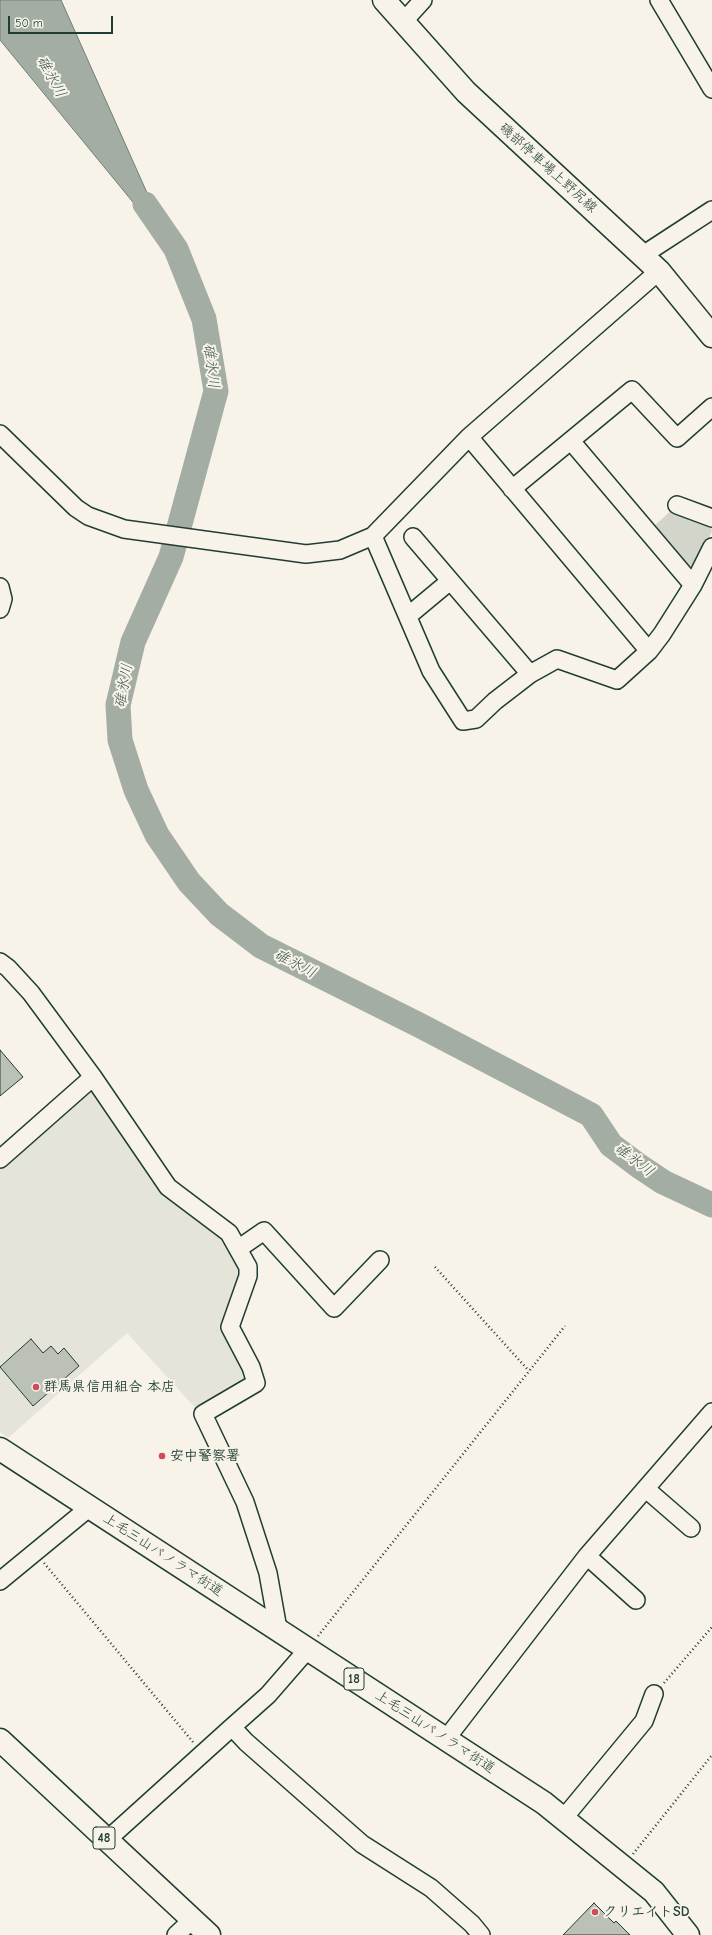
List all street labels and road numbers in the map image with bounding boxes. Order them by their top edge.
street label: 磯部停車場上野尻線 [496,120,600,216]
street label: 上毛三山パノラマ街道 [100,1510,226,1600]
road number: 18 [344,1668,364,1690]
street label: 上毛三山パノラマ街道 [372,1687,498,1777]
road number: 48 [93,1827,115,1849]

